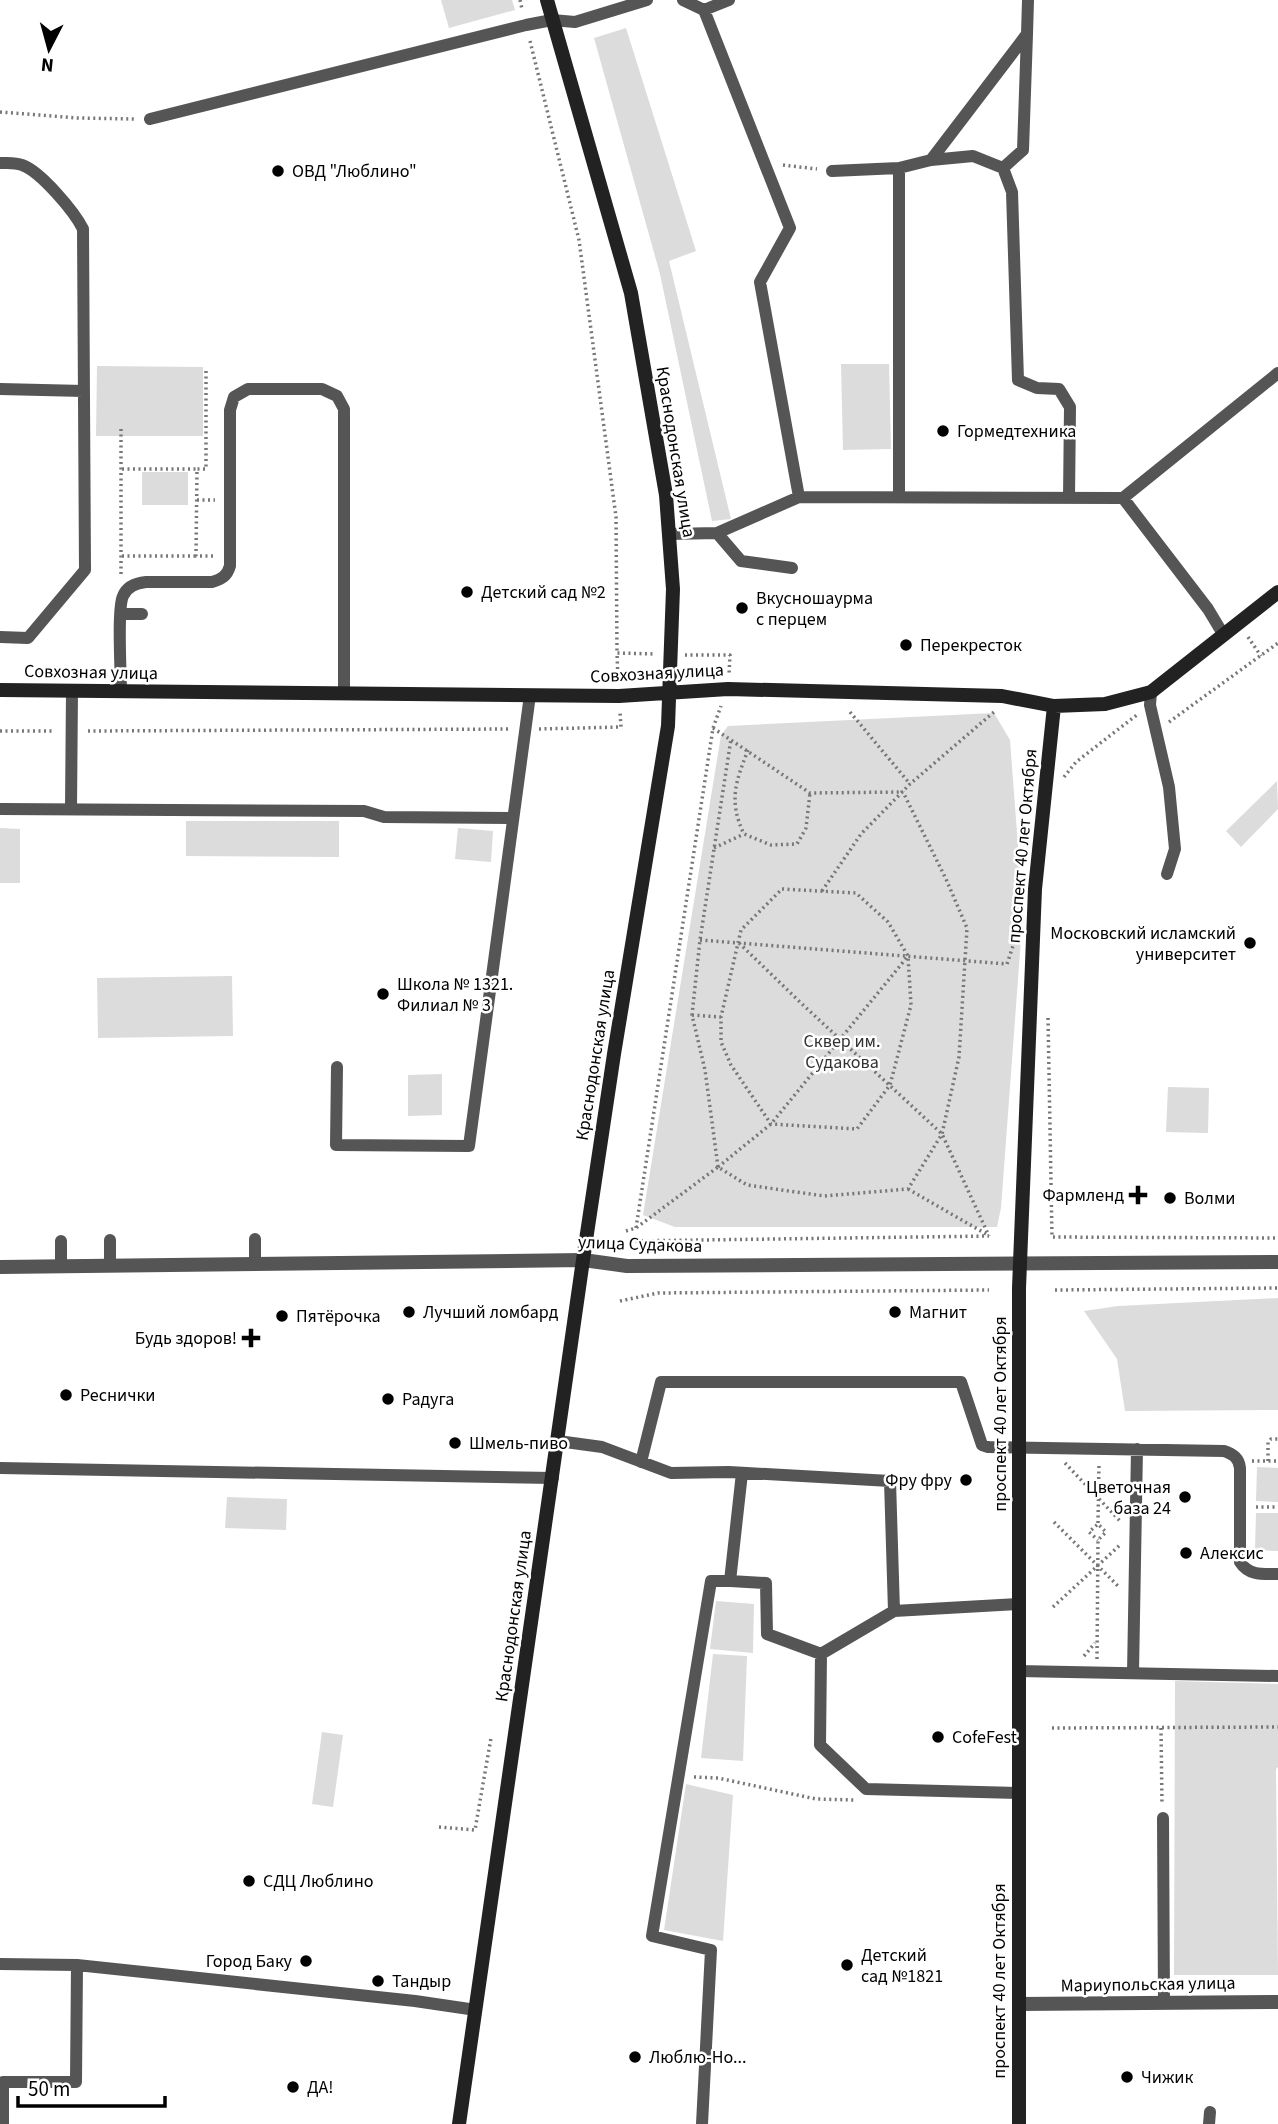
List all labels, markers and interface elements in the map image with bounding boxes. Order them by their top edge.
north arrow [14,14,84,84]
text: N [40,50,55,79]
place label: ОВД "Люблино" [292,159,417,184]
marker: ОВД "Люблино" [270,163,286,179]
street label: Краснодонская улица [650,365,701,539]
place label: Гормедтехника [957,419,1076,444]
marker: Гормедтехника [935,423,951,439]
place label: Детский сад №2 [481,580,606,605]
marker: Детский сад №2 [459,584,475,600]
place label: Вкусношаурма с перцем [756,586,873,632]
marker: Вкусношаурма с перцем [734,600,750,616]
place label: Перекресток [920,633,1022,658]
marker: Перекресток [898,637,914,653]
street label: Совхозная улица [590,658,724,689]
street label: Совхозная улица [24,659,158,686]
street label: проспект 40 лет Октября [1002,748,1043,944]
place label: Московский исламский университет [1050,921,1236,967]
marker: Московский исламский университет [1242,935,1258,951]
street label: Краснодонская улица [570,968,621,1142]
place label: Школа № 1321. Филиал № 3 [397,972,513,1018]
marker: Школа № 1321. Филиал № 3 [375,986,391,1002]
park label: Сквер им. Судакова [804,1029,880,1075]
place label: Фармленд [1043,1183,1124,1208]
place label: Волми [1184,1186,1235,1211]
marker: Фармленд [1130,1187,1146,1203]
marker: Волми [1162,1190,1178,1206]
street label: улица Судакова [577,1230,703,1259]
place label: Лучший ломбард [423,1300,559,1325]
place label: Магнит [909,1300,967,1325]
place label: Пятёрочка [296,1304,381,1329]
marker: Лучший ломбард [401,1304,417,1320]
marker: Магнит [887,1304,903,1320]
marker: Пятёрочка [274,1308,290,1324]
street label: проспект 40 лет Октября [988,1316,1013,1512]
place label: Будь здоров! [135,1326,237,1351]
marker: Будь здоров! [243,1330,259,1346]
place label: Реснички [80,1383,155,1408]
marker: Реснички [58,1387,74,1403]
place label: Радуга [402,1387,454,1412]
marker: Радуга [380,1391,396,1407]
place label: Шмель-пиво [469,1431,568,1456]
marker: Шмель-пиво [447,1435,463,1451]
place label: Фру фру [885,1468,953,1493]
marker: Фру фру [958,1472,974,1488]
place label: Цветочная база 24 [1086,1475,1171,1521]
marker: Цветочная база 24 [1177,1489,1193,1505]
street label: Краснодонская улица [489,1529,538,1703]
place label: Алексис [1200,1541,1264,1566]
marker: Алексис [1178,1545,1194,1561]
place label: CofeFest [952,1725,1017,1750]
marker: CofeFest [930,1729,946,1745]
place label: СДЦ Люблино [263,1869,374,1894]
marker: СДЦ Люблино [241,1873,257,1889]
street label: проспект 40 лет Октября [987,1883,1012,2079]
place label: Детский сад №1821 [861,1943,943,1989]
place label: Город Баку [206,1949,293,1974]
marker: Город Баку [298,1953,314,1969]
marker: Детский сад №1821 [839,1957,855,1973]
place label: Тандыр [392,1969,451,1994]
street label: Мариупольская улица [1060,1970,1236,1999]
marker: Тандыр [370,1973,386,1989]
place label: Люблю-Но... [649,2045,747,2070]
marker: Люблю-Но... [627,2049,643,2065]
scale bar [18,2064,164,2108]
place label: Чижик [1141,2065,1193,2090]
marker: Чижик [1119,2069,1135,2085]
text: 50 m [28,2074,70,2104]
place label: ДА! [307,2075,333,2100]
marker: ДА! [285,2079,301,2095]

